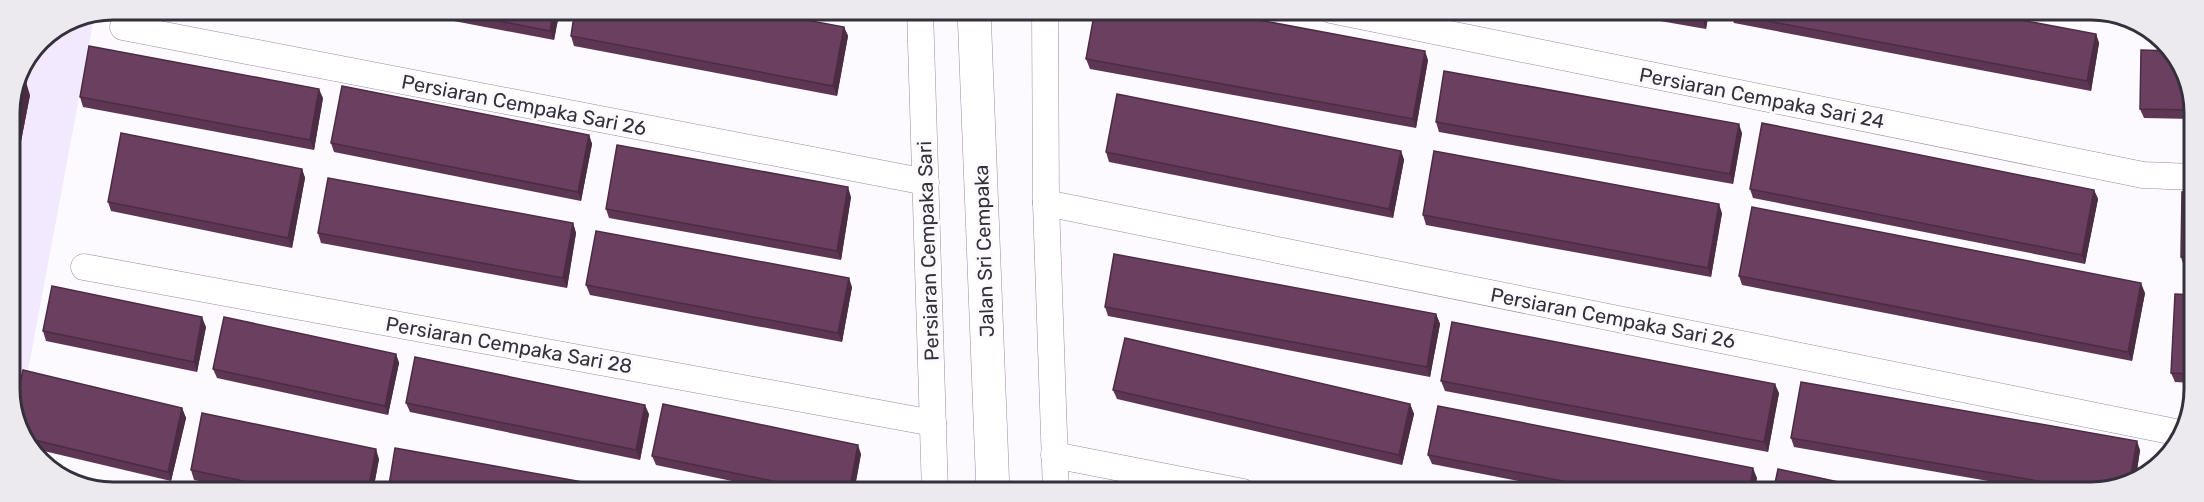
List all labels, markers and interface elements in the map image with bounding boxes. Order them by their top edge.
street label: Persiaran Cempaka Sari 24 [1637,62,1887,134]
street label: Persiaran Cempaka Sari 26 [399,69,649,141]
street label: Persiaran Cempaka Sari [912,140,944,362]
street label: Jalan Sri Cempaka [969,164,999,338]
street label: Persiaran Cempaka Sari 26 [1488,282,1738,354]
street label: Persiaran Cempaka Sari 28 [384,312,634,378]

